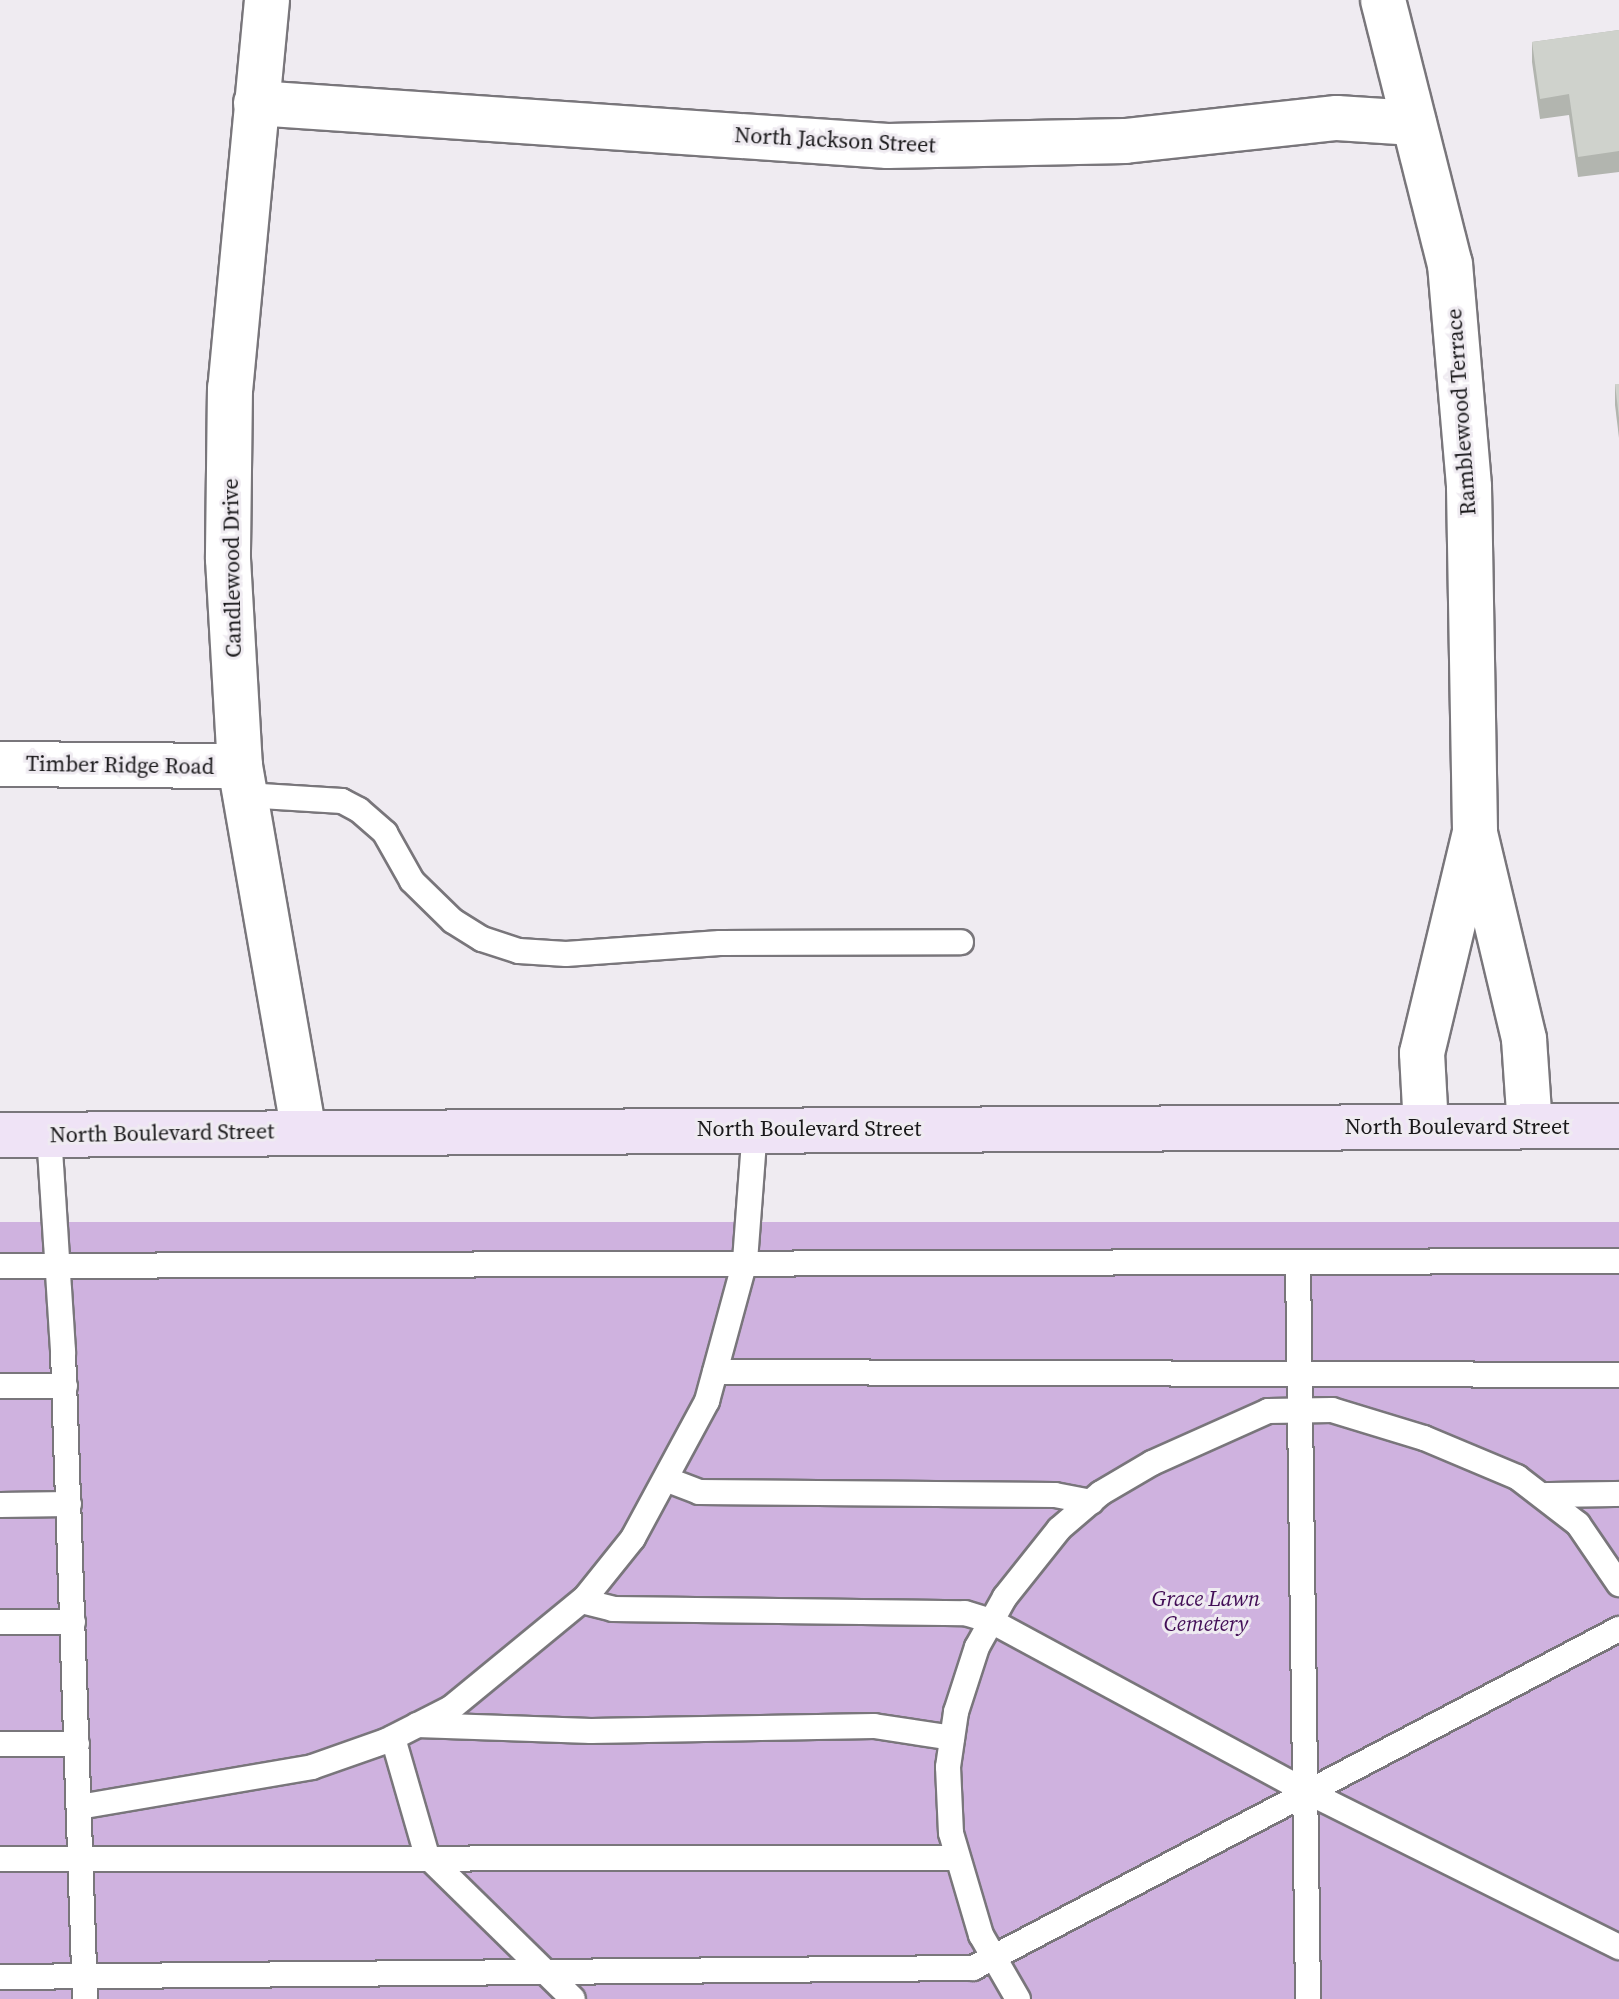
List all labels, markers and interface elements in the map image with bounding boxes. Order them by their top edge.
street label: North Jackson Street [734,122,936,158]
street label: Ramblewood Terrace [1441,307,1481,517]
street label: Candlewood Drive [217,478,247,658]
street label: Timber Ridge Road [26,750,214,780]
street label: North Boulevard Street [1345,1114,1569,1140]
street label: North Boulevard Street [697,1116,921,1142]
street label: North Boulevard Street [49,1118,275,1148]
park label: Grace Lawn Cemetery [1152,1585,1260,1636]

